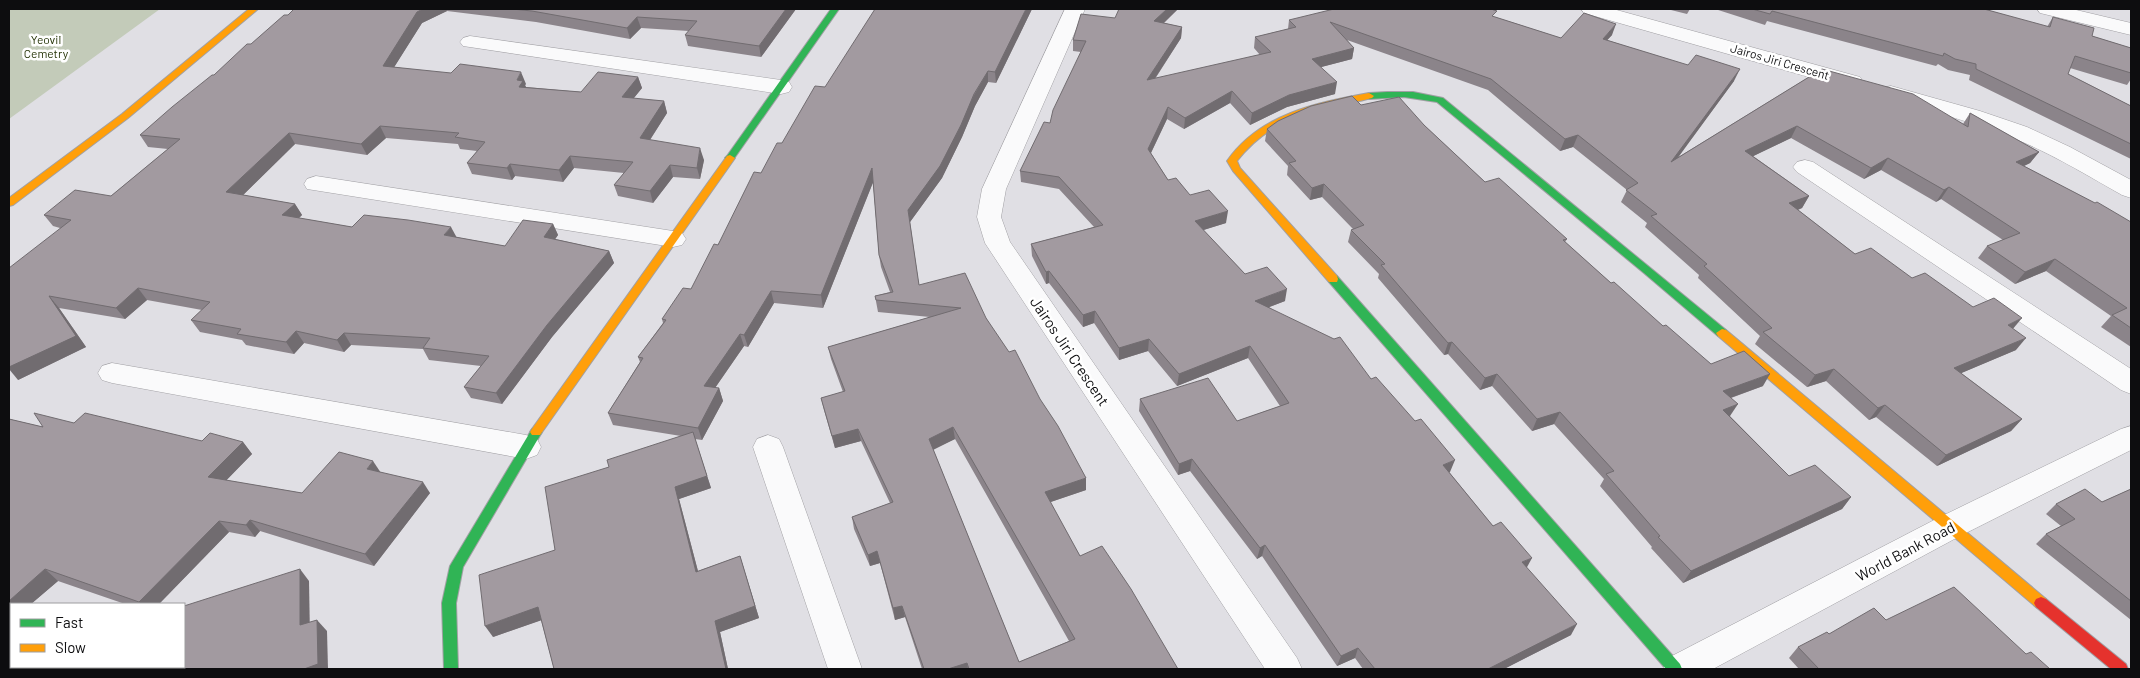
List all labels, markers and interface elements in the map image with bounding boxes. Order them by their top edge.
park label: Yeovil Cemetry [24,32,69,60]
street label: Jairos Jiri Crescent [1729,40,1831,82]
street label: Jairos Jiri Crescent [1027,293,1113,409]
street label: World Bank Road [1852,517,1958,585]
legend [10,603,185,668]
text: Fast [55,613,83,631]
text: Slow [55,638,86,656]

